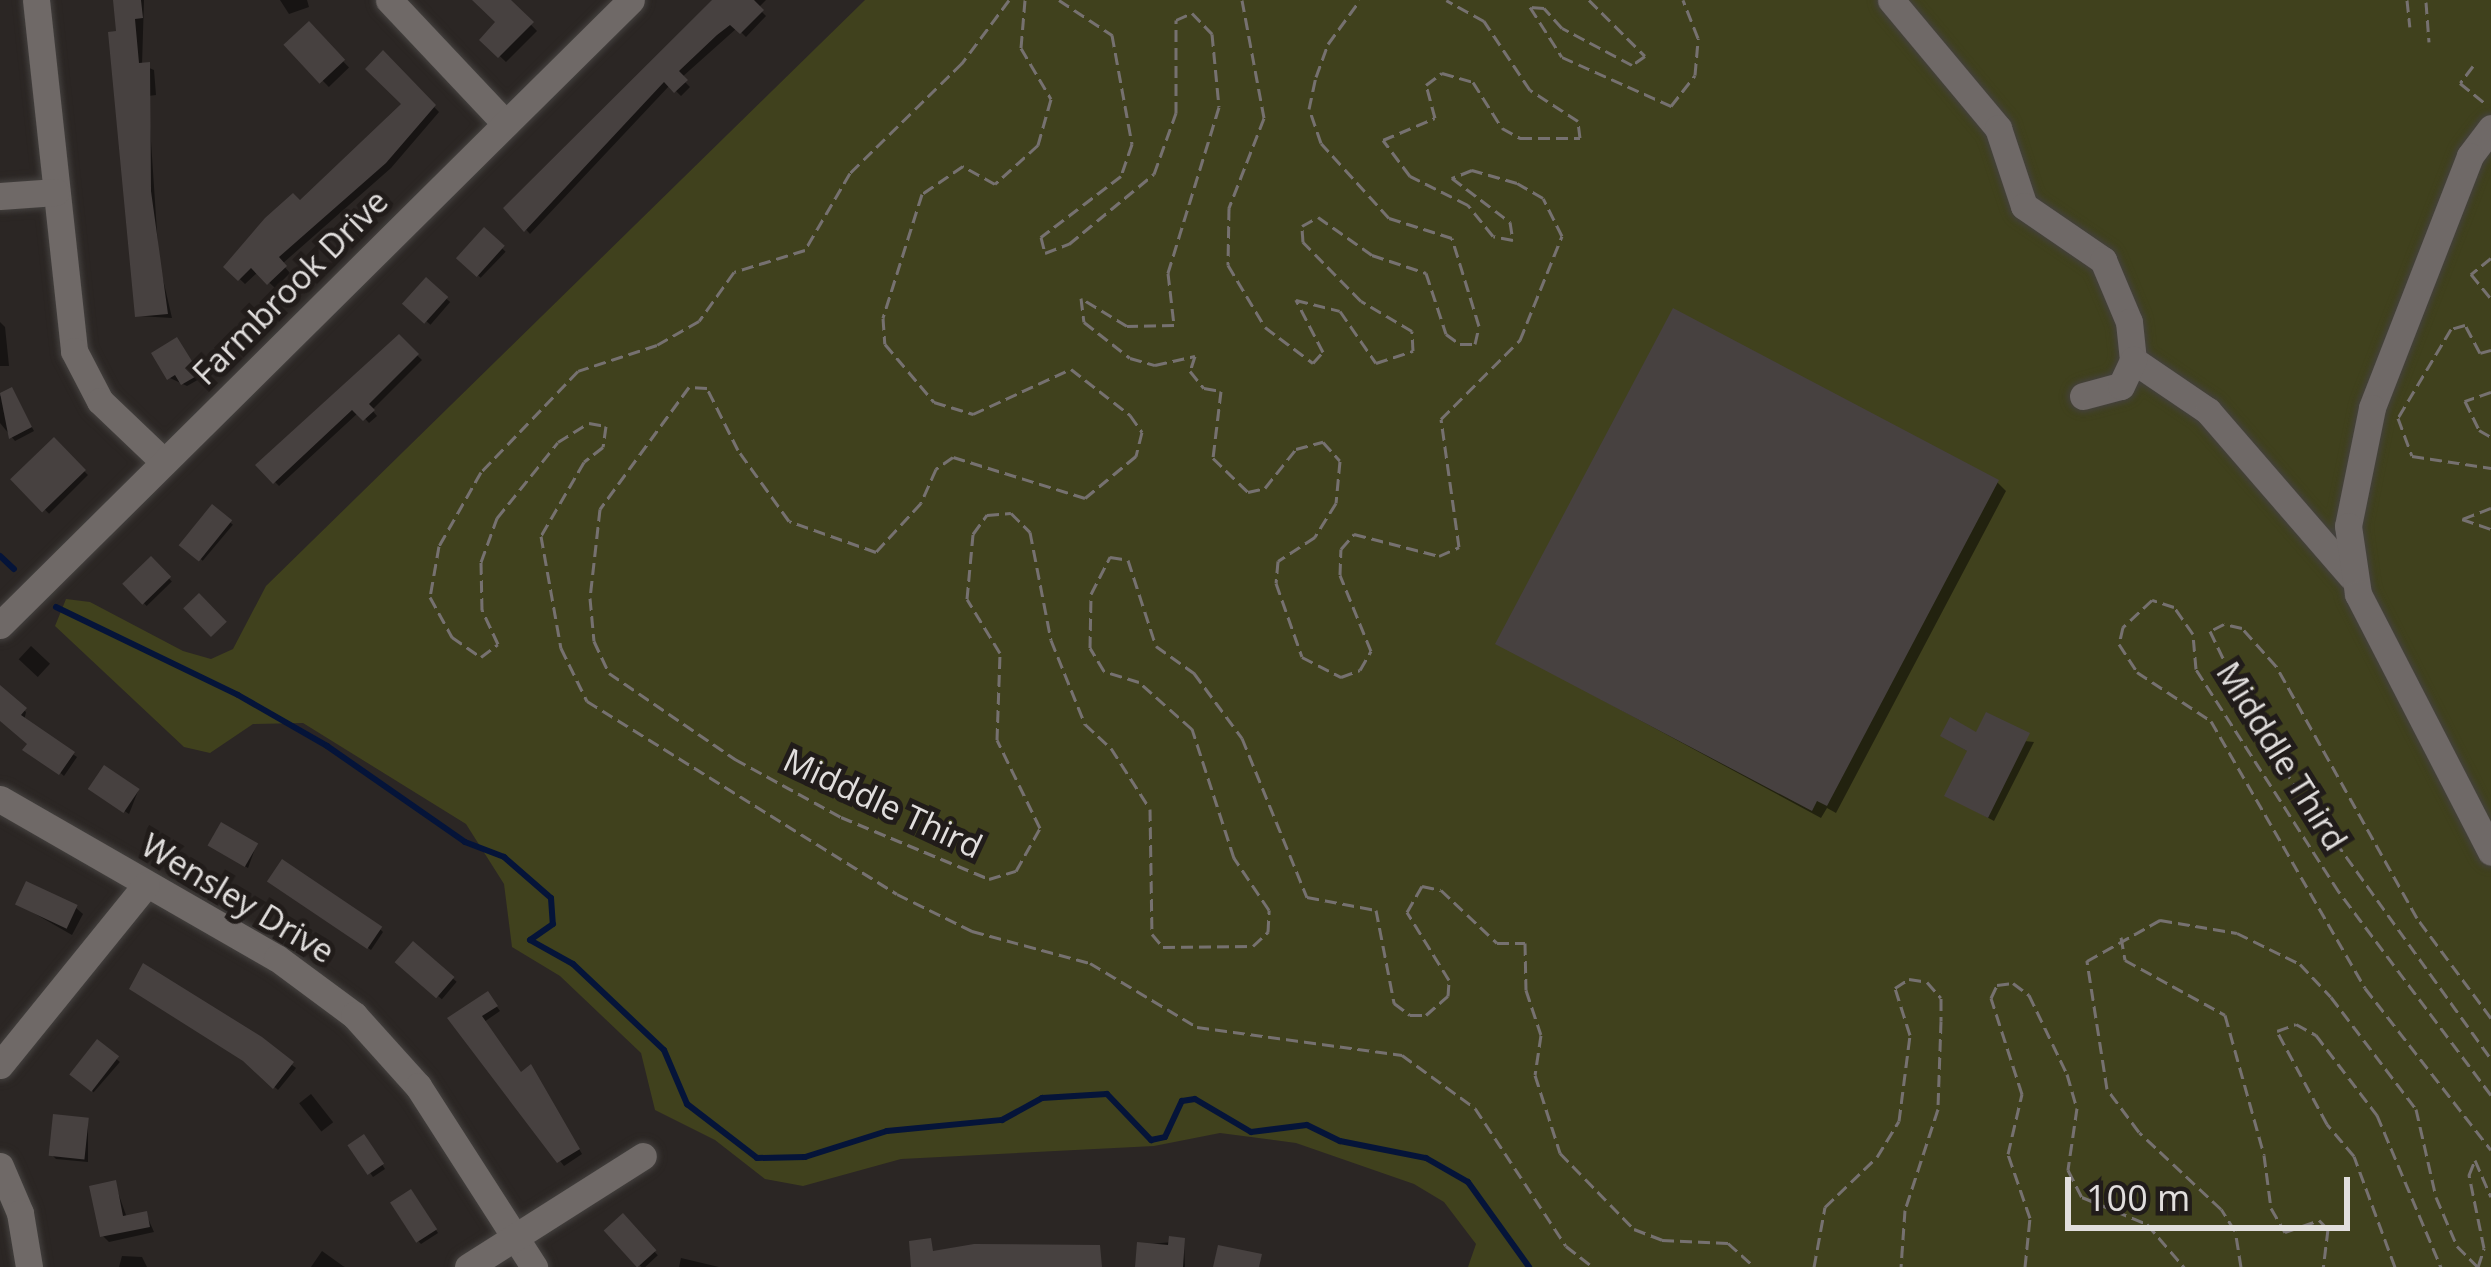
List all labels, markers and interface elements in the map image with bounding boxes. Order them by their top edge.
street label: Farmbrook Drive [184,181,396,393]
street label: Midddle Third [2208,655,2356,857]
street label: Midddle Third [777,740,989,866]
street label: Wensley Drive [134,825,342,971]
scale bar [2071,1153,2356,1227]
text: 100 m [2086,1173,2190,1222]

